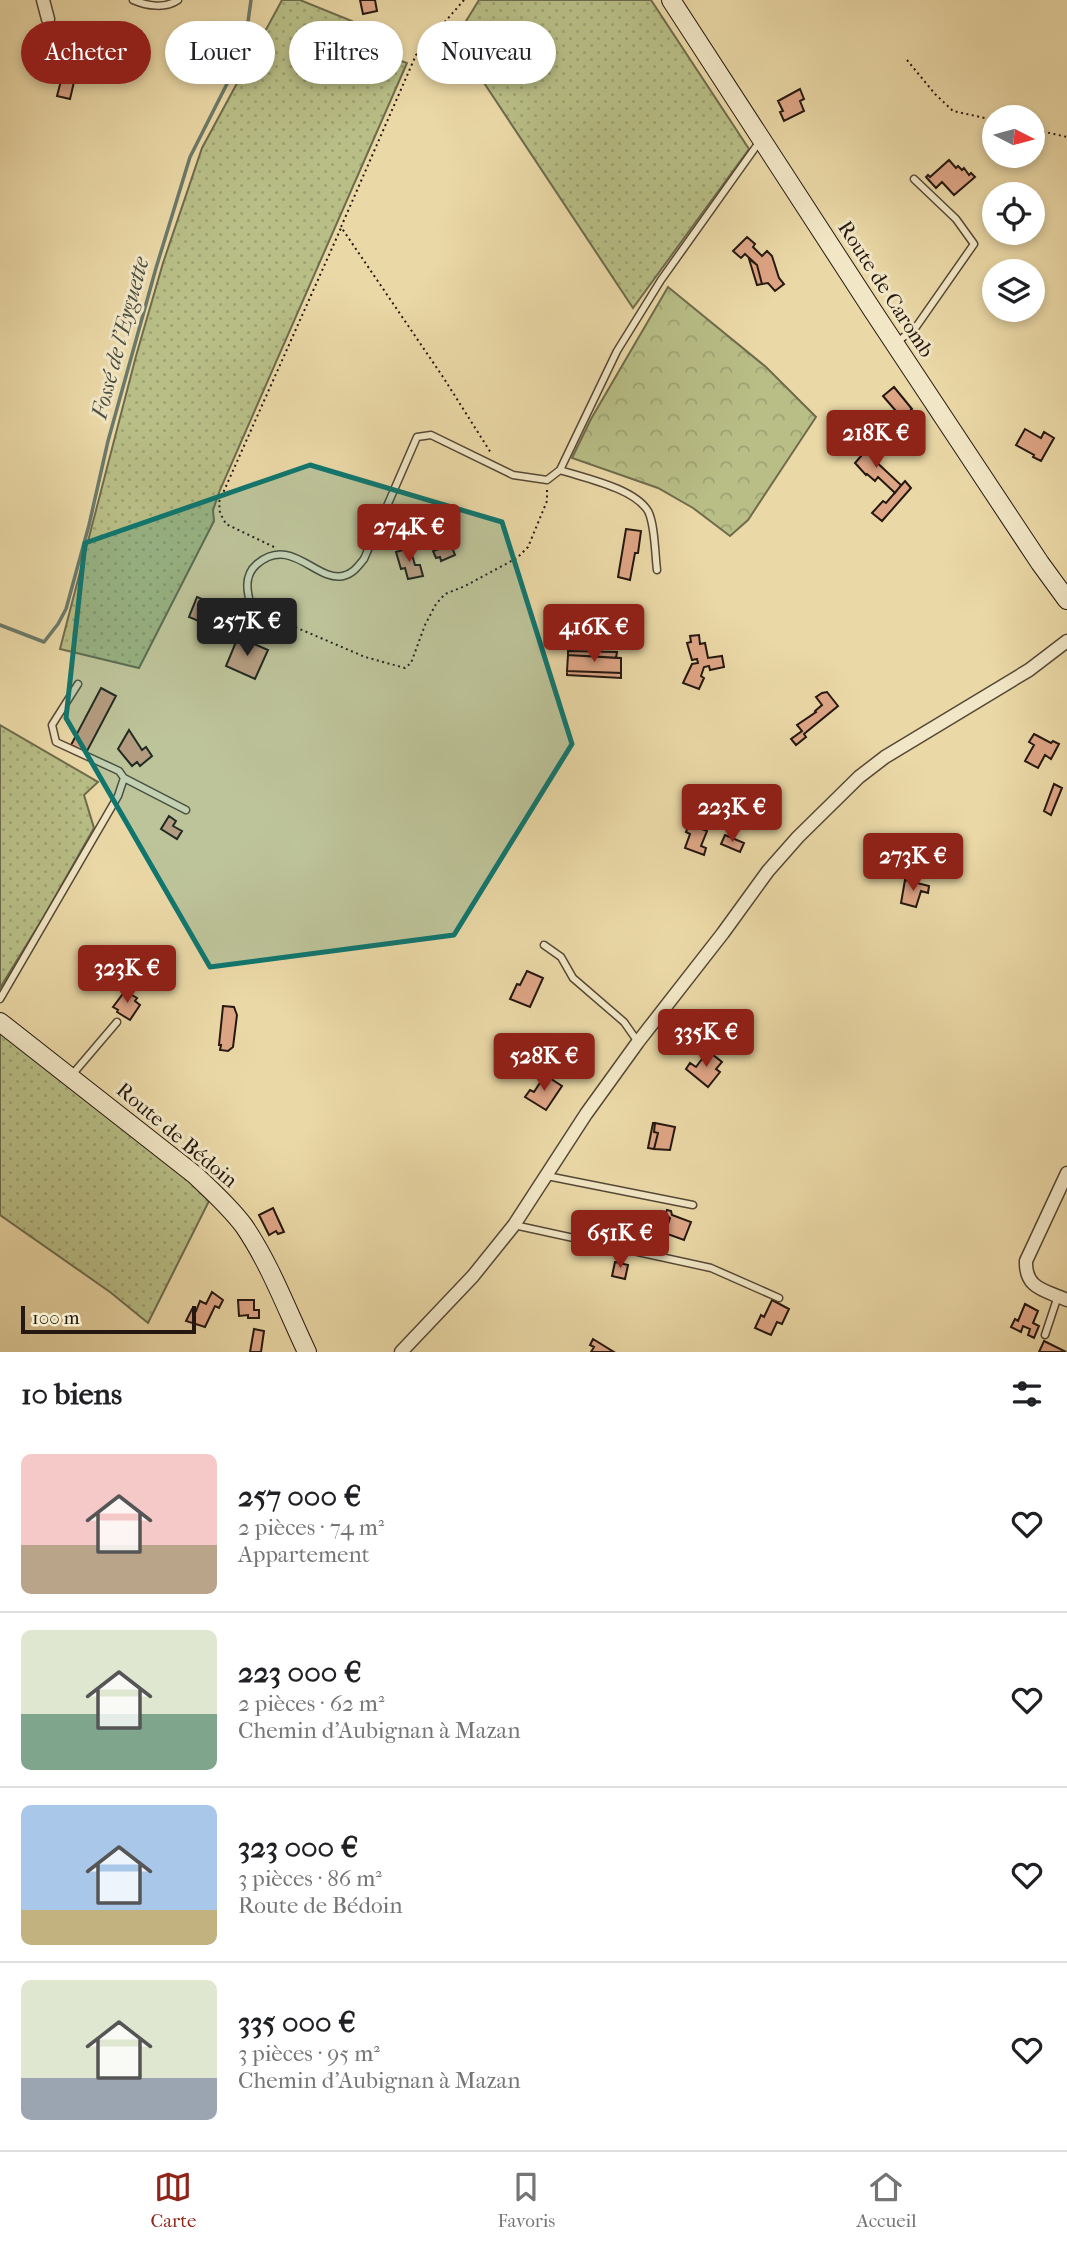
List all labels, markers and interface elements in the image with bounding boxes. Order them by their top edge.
chip: Acheter [21,21,151,84]
chip: Louer [165,21,275,84]
chip: Filtres [289,21,403,84]
chip: Nouveau [417,21,556,84]
north arrow [982,105,1045,168]
map controls [982,105,1045,322]
button: locate [982,182,1045,245]
street label: Route de Caromb [833,216,939,362]
water label: Fossé de l'Eyguette [85,253,155,423]
button: layers [982,259,1045,322]
pin: 218K € [819,410,933,470]
text: 218K € [843,419,909,446]
pin: 274K € [352,504,466,564]
text: 274K € [373,513,445,540]
pin: 257K € [190,598,304,658]
pin: 416K € [537,604,651,664]
text: 257K € [213,607,281,634]
text: 416K € [559,613,629,640]
pin: 223K € [675,784,789,844]
text: 223K € [698,793,766,820]
pin: 273K € [856,834,970,893]
text: 273K € [879,842,947,869]
pin: 323K € [70,946,184,1005]
text: 323K € [94,954,160,981]
pin: 335K € [649,1010,763,1069]
text: 335K € [674,1018,738,1045]
pin: 528K € [487,1034,601,1093]
text: 528K € [510,1042,578,1069]
street label: Route de Bédoin [112,1077,242,1193]
pin: 651K € [563,1210,677,1270]
text: 651K € [587,1219,653,1246]
scale bar [21,1303,196,1335]
text: 100 m [32,1307,80,1329]
icon: filters [1008,1375,1046,1413]
text: 10 biens [21,1377,122,1412]
text: 257 000 € [238,1479,361,1514]
icon: home [77,1482,161,1566]
icon: heart [1008,1505,1046,1543]
text: 2 pièces · 74 m² [238,1514,384,1541]
text: Appartement [238,1541,370,1568]
text: 223 000 € [238,1655,362,1690]
icon: home [77,1658,161,1742]
icon: heart [1008,1681,1046,1719]
text: 2 pièces · 62 m² [238,1690,384,1717]
text: Chemin d'Aubignan à Mazan [238,1717,521,1744]
text: 323 000 € [238,1830,358,1865]
icon: home [77,1833,161,1917]
icon: heart [1008,1856,1046,1894]
text: 3 pièces · 86 m² [238,1865,382,1892]
text: Route de Bédoin [238,1892,403,1919]
text: 335 000 € [238,2005,356,2040]
icon: home [77,2008,161,2092]
icon: heart [1008,2031,1046,2069]
text: 3 pièces · 95 m² [238,2040,380,2067]
text: Chemin d'Aubignan à Mazan [238,2067,521,2094]
tab: Carte [151,2168,196,2232]
tab: Favoris [498,2168,555,2232]
tab: Accueil [856,2168,916,2232]

